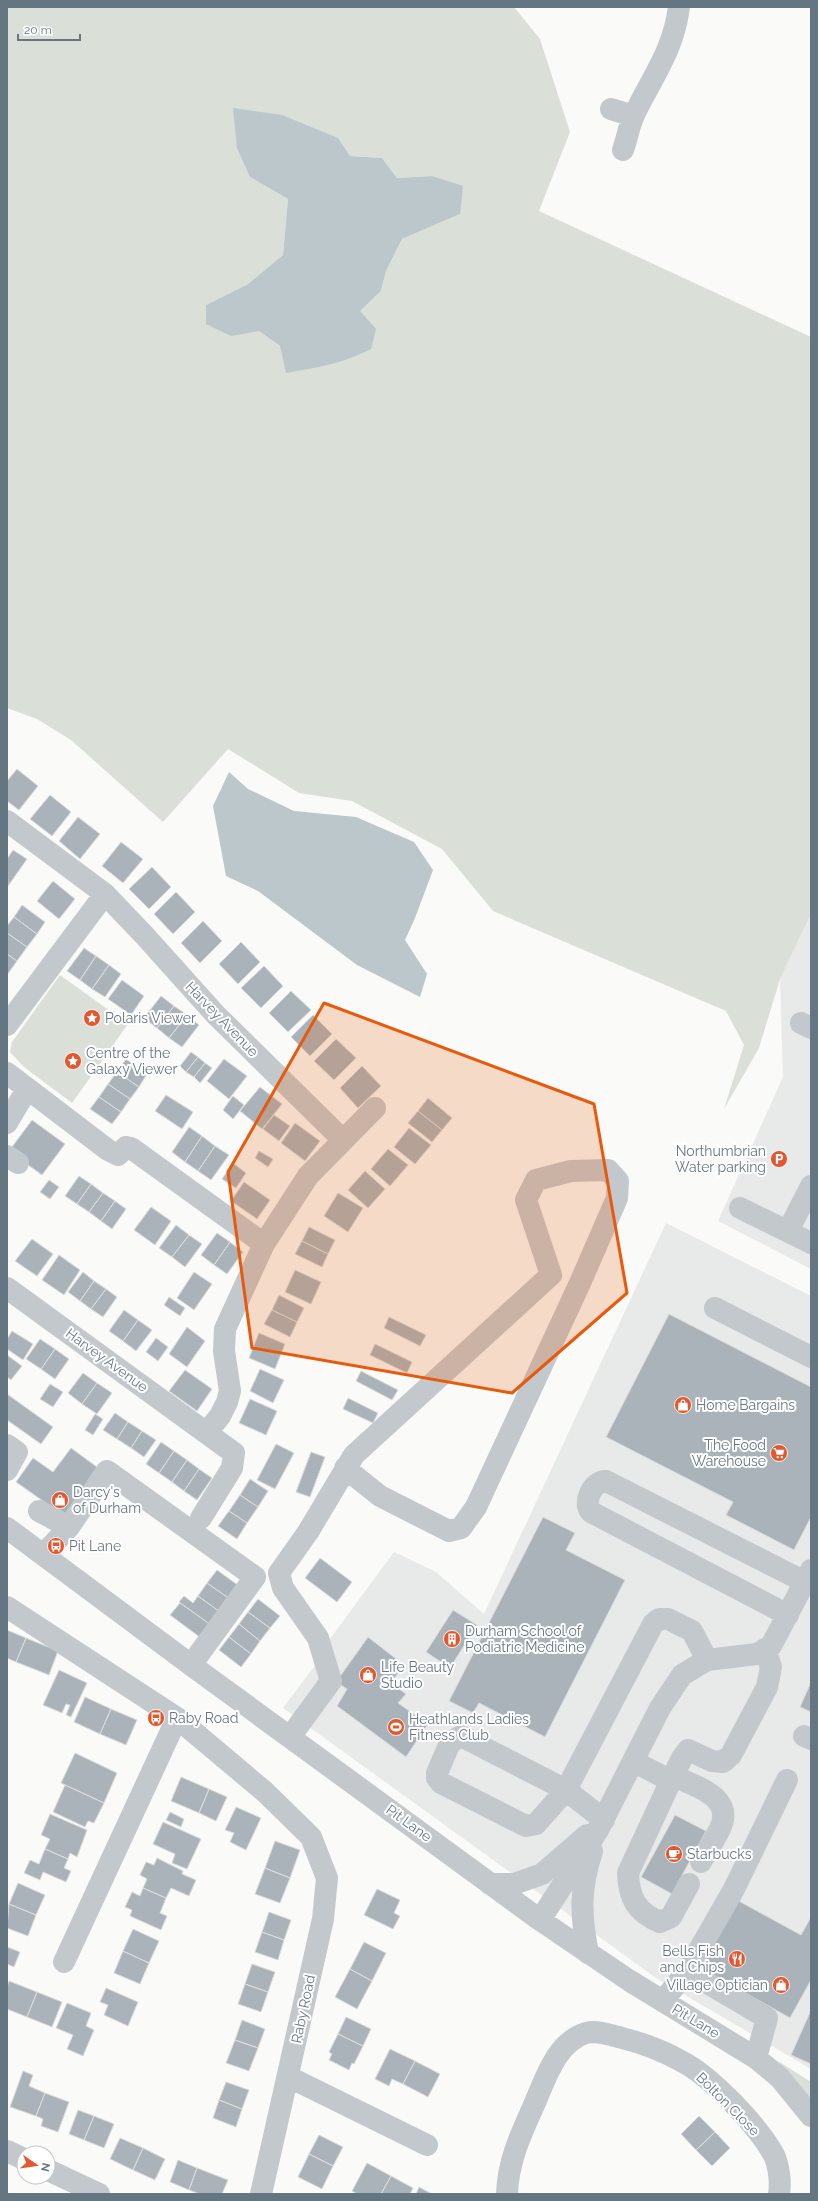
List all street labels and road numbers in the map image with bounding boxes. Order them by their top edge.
street label: Harvey Avenue [182,978,262,1060]
street label: Harvey Avenue [63,1325,151,1395]
street label: Pit Lane [383,1801,435,1845]
street label: Raby Road [288,1973,318,2045]
street label: Pit Lane [670,2001,722,2041]
street label: Bolton Close [693,2069,763,2139]

